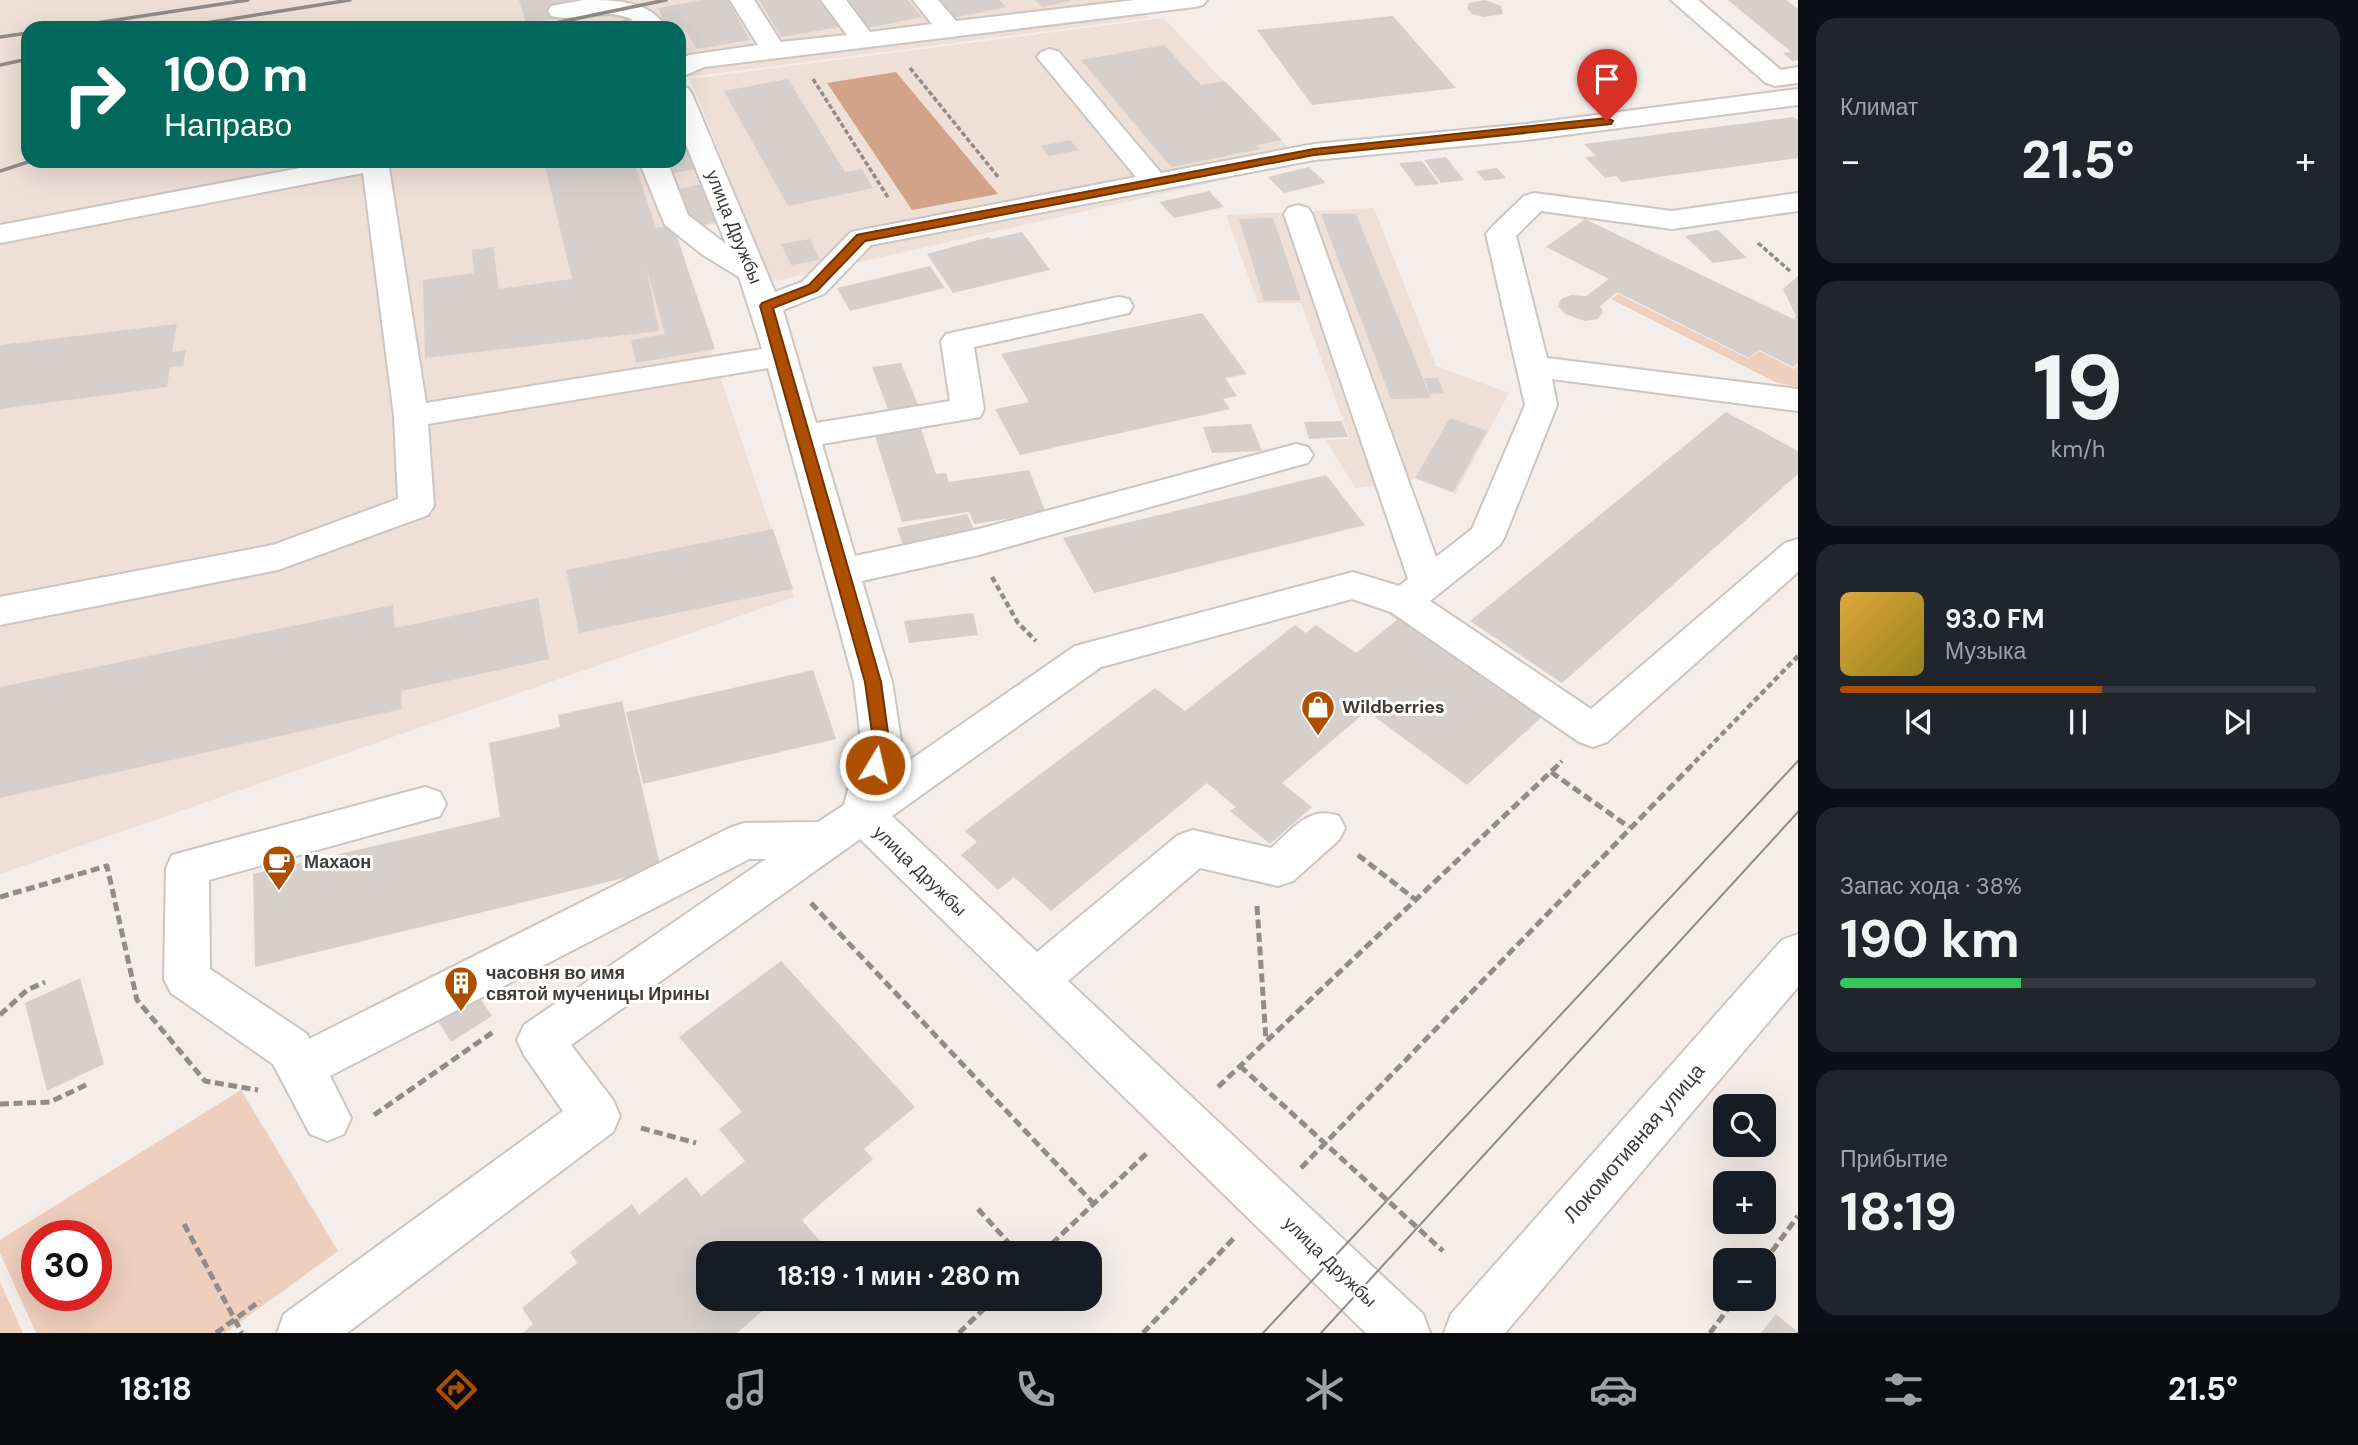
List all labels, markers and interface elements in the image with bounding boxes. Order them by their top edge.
text: 100 m [164,42,308,106]
icon: right [49,49,140,140]
pin [1577,49,1637,121]
icon: arrive [1588,60,1626,98]
text: Климат [1840,92,1918,122]
text: Направо [164,104,292,146]
text: 21.5° [2021,126,2135,194]
text: − [1840,136,1861,186]
text: + [2295,136,2316,186]
street label: улица Дружбы [700,166,768,288]
text: 19 [2033,329,2123,447]
text: km/h [2051,434,2105,464]
text: 93.0 FM [1945,602,2044,636]
text: Музыка [1945,636,2026,666]
shop icon: Wildberries [1299,688,1337,737]
place label: Wildberries [1342,695,1445,719]
icon: previous [1900,703,1938,741]
icon: pause [2059,703,2097,741]
icon: next [2218,703,2256,741]
position arrow [838,728,912,802]
street label: улица Дружбы [868,820,972,922]
cafe icon: Махаон [260,843,298,892]
place label: Махаон [304,850,371,874]
text: Запас хода · 38% [1840,871,2022,901]
text: 190 km [1840,905,2020,973]
place label: часовня во имя святой мученицы Ирины [486,961,710,1006]
building icon: часовня во имя святой мученицы Ирины [442,964,480,1013]
street label: Локомотивная улица [1557,1057,1711,1229]
map controls [1713,1094,1776,1311]
button: search [1713,1094,1776,1157]
text: Прибытие [1840,1144,1948,1174]
button: + [1713,1171,1776,1234]
text: 18:19 [1840,1178,1957,1246]
street label: улица Дружбы [1278,1211,1382,1313]
speed limit sign: 30 [21,1220,112,1311]
button: − [1713,1248,1776,1311]
text: 18:19 · 1 мин · 280 m [778,1259,1020,1293]
icon: directions [432,1365,481,1414]
icon: music [722,1365,771,1414]
icon: phone [1011,1365,1060,1414]
icon: climate [1300,1365,1349,1414]
icon: car [1589,1365,1638,1414]
icon: filters [1879,1365,1928,1414]
text: 18:18 [120,1368,192,1410]
text: 21.5° [2168,1368,2238,1410]

